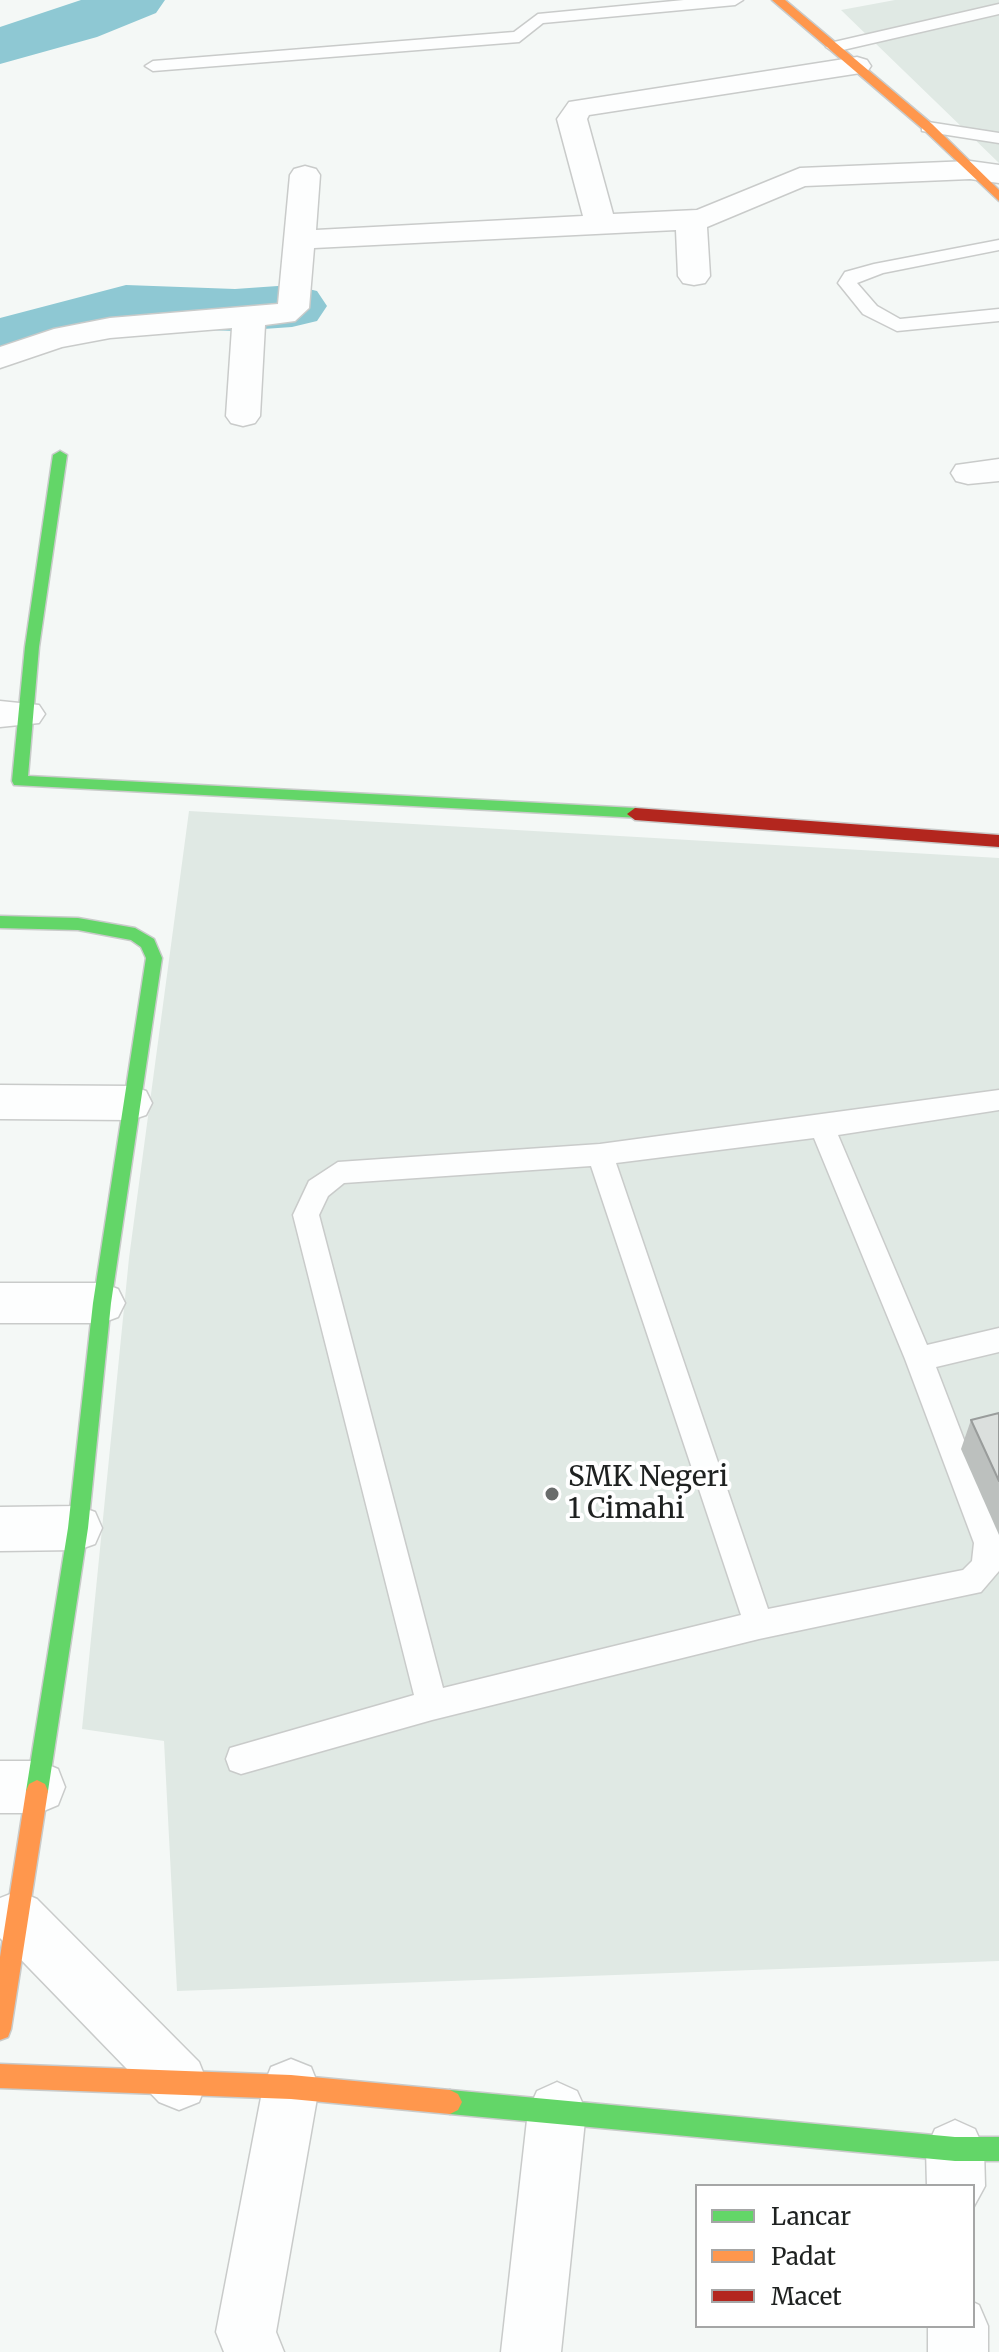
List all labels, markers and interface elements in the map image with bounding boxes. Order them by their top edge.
place label: SMK Negeri 1 Cimahi [568,1461,728,1527]
marker: SMK Negeri 1 Cimahi [543,1485,561,1503]
legend [695,2184,975,2328]
text: Lancar [771,2201,851,2232]
text: Padat [771,2241,836,2272]
text: Macet [771,2281,842,2312]

